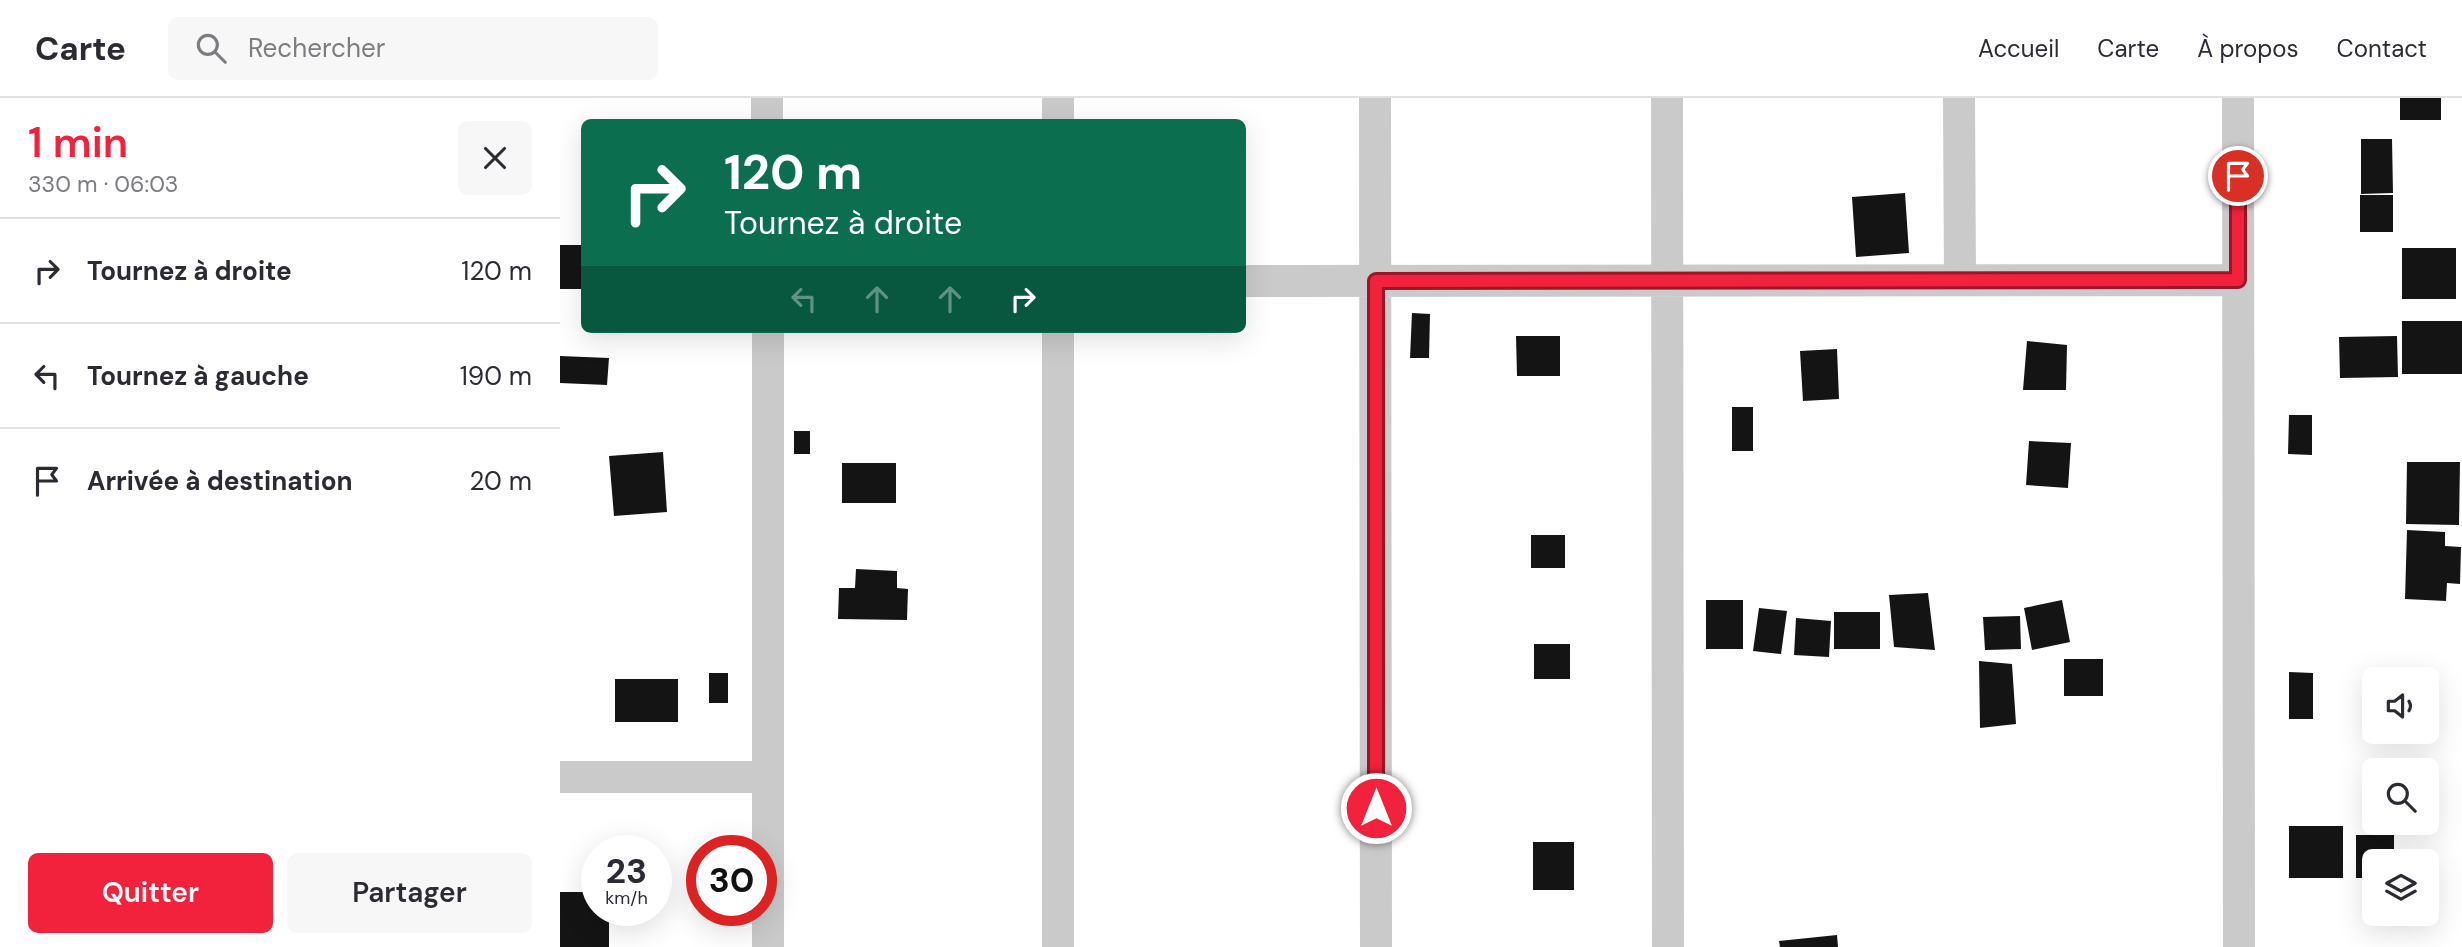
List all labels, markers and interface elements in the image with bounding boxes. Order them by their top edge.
search box [168,17,658,80]
text: Carte [35,27,126,70]
icon: search [192,29,230,67]
text: Rechercher [248,31,385,65]
text: Accueil [1978,33,2059,64]
text: Carte [2097,33,2159,64]
text: À propos [2197,33,2299,64]
text: Contact [2337,33,2427,64]
text: 1 min [28,115,128,170]
button: close [458,121,532,195]
text: 120 m [724,140,862,204]
pin [2208,146,2268,206]
icon: right [609,147,700,238]
icon: arrive [2219,157,2257,195]
text: 330 m · 06:03 [28,169,178,199]
text: Tournez à droite [724,202,962,244]
icon: right [28,252,66,290]
text: Tournez à droite [87,254,292,288]
text: 120 m [461,254,532,288]
icon: left [785,280,823,318]
icon: ahead [858,280,896,318]
icon: ahead [931,280,969,318]
icon: right [1004,280,1042,318]
icon: left [28,357,66,395]
text: Tournez à gauche [87,359,309,393]
text: 190 m [460,359,532,393]
icon: arrive [28,462,66,500]
text: Arrivée à destination [87,464,353,498]
text: 20 m [469,464,532,498]
map controls [2362,667,2439,926]
button: sound [2362,667,2439,744]
button: search [2362,758,2439,835]
position arrow [1339,771,1413,845]
speed limit sign: 30 [686,835,777,926]
text: 23 [606,848,647,894]
button: layers [2362,849,2439,926]
button: Quitter [28,853,273,933]
button: Partager [287,853,532,933]
text: km/h [605,886,648,910]

